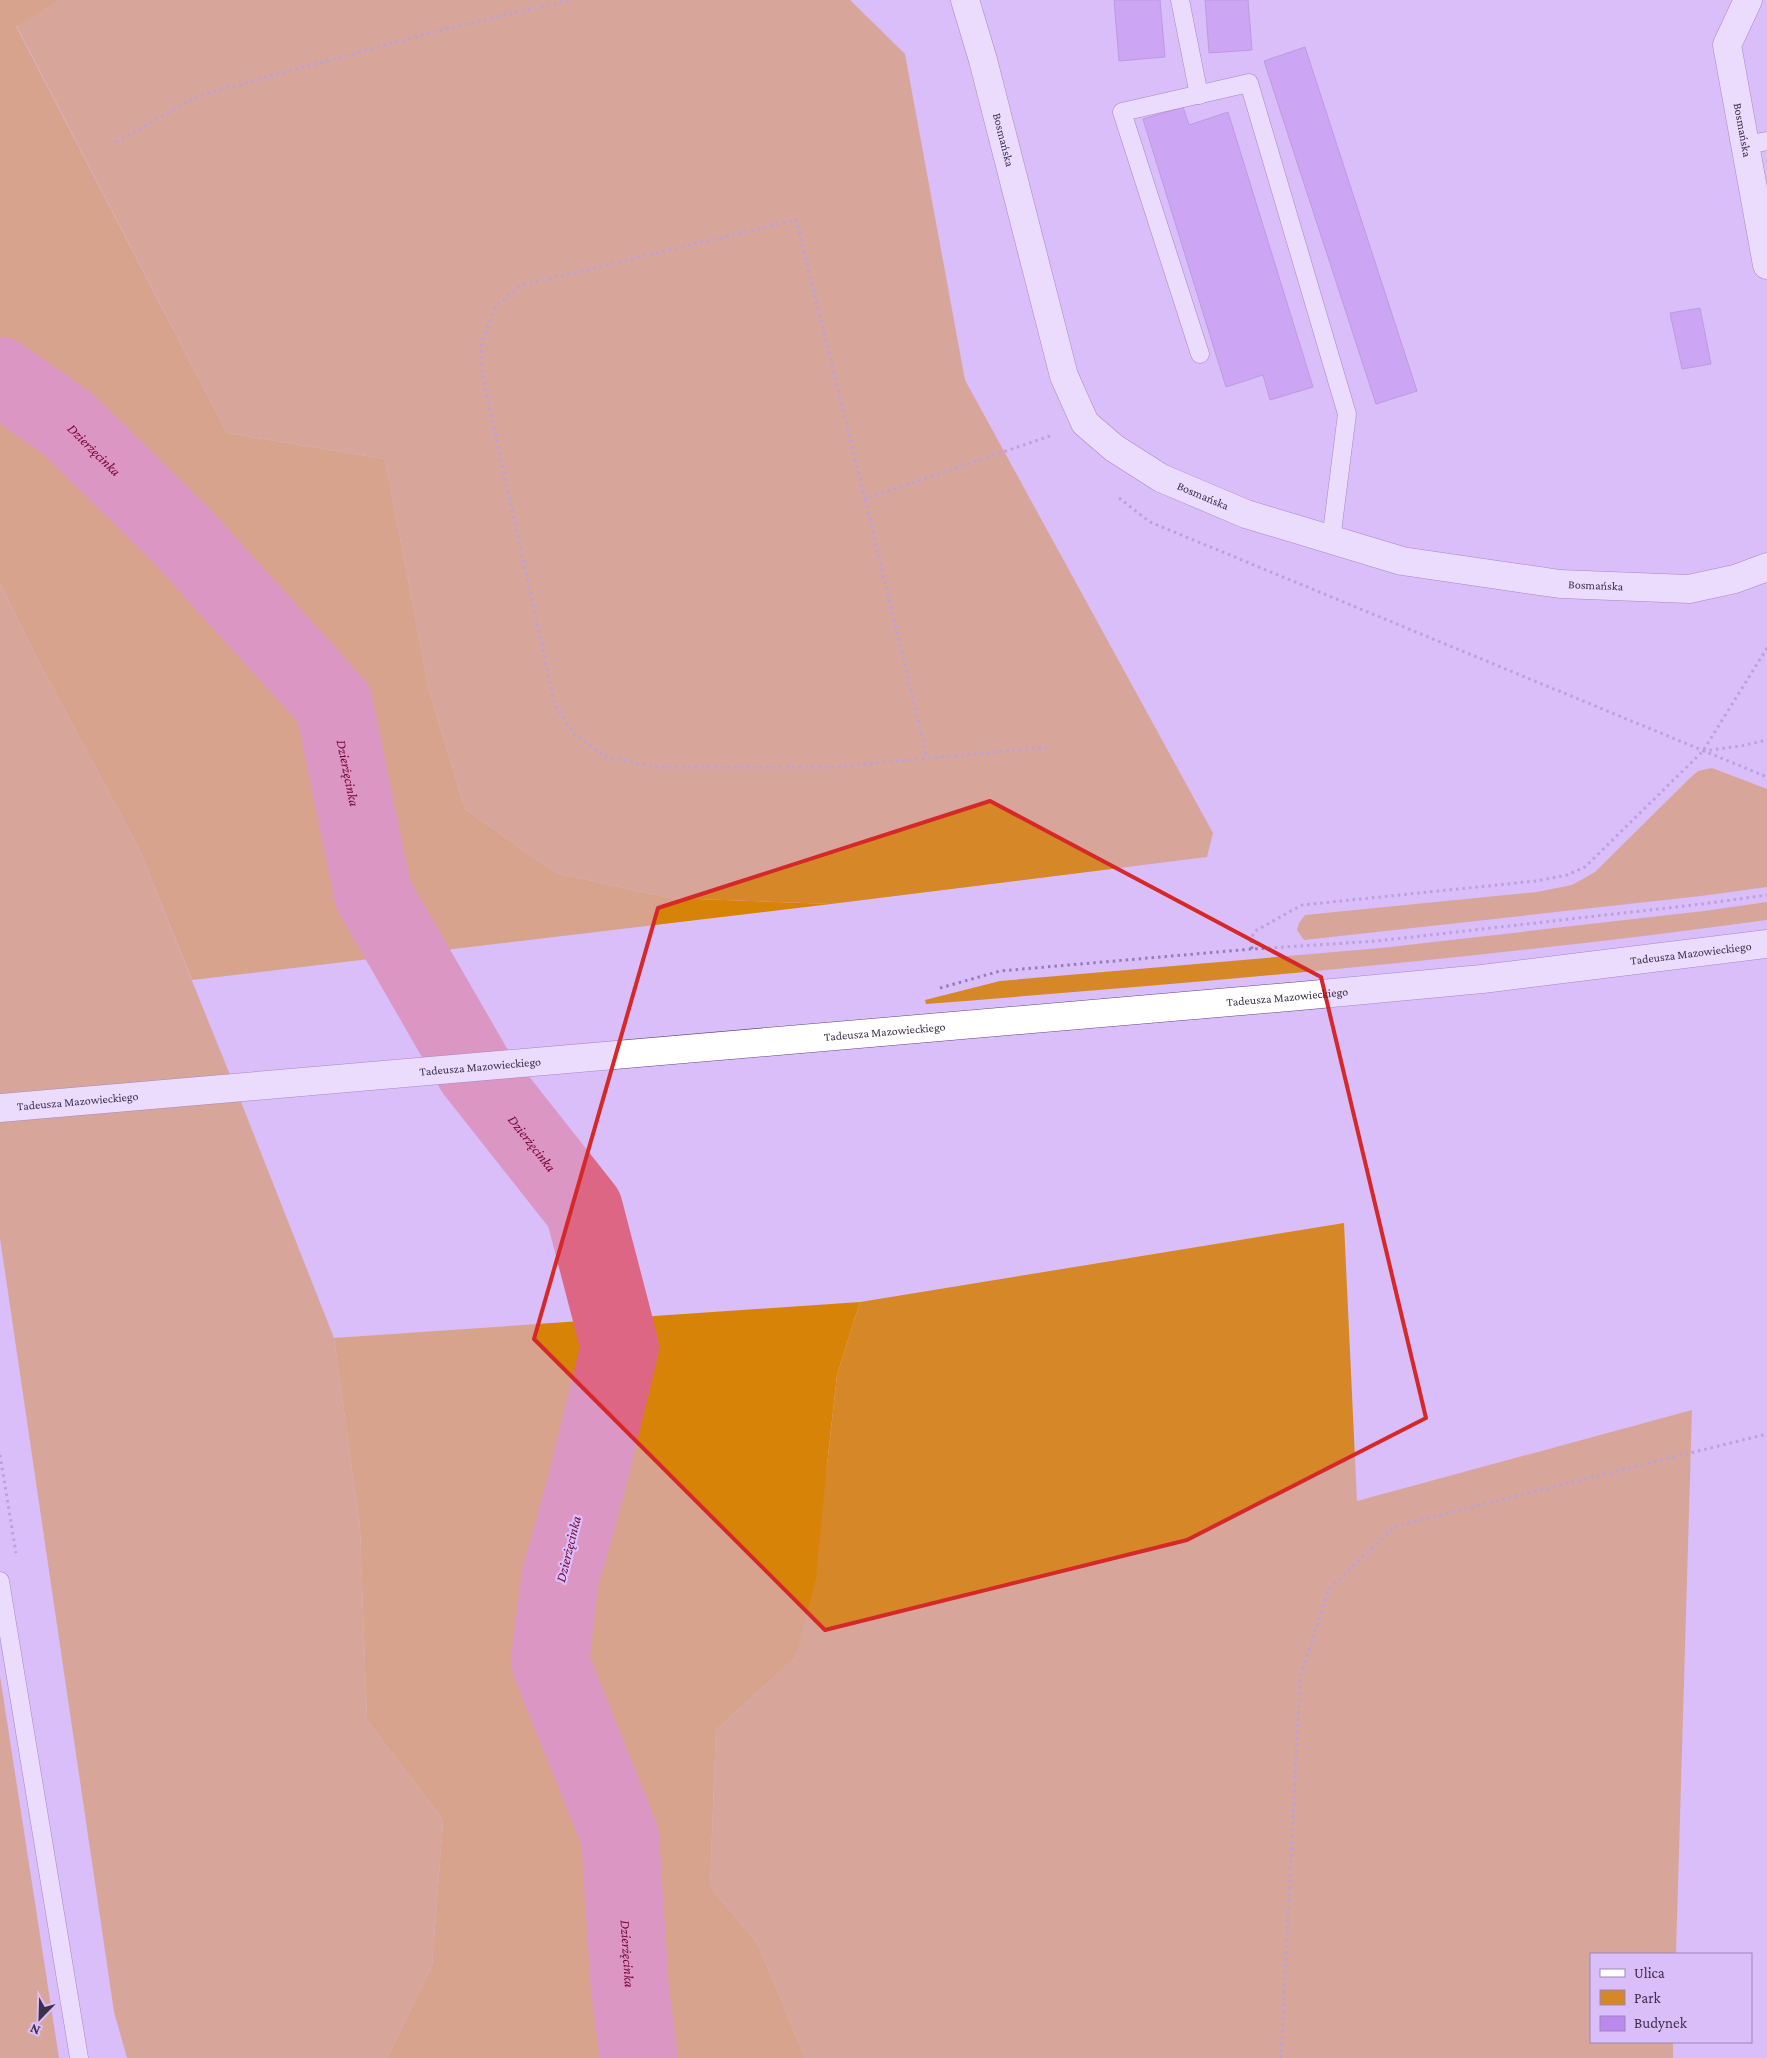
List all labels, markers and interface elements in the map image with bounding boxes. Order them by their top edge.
street label: Bosmańska [1731,102,1754,159]
street label: Bosmańska [990,111,1017,169]
water label: Dzierżęcinka [64,420,124,479]
street label: Bosmańska [1175,479,1231,513]
street label: Bosmańska [1568,577,1624,593]
water label: Dzierżęcinka [334,738,363,808]
street label: Tadeusza Mazowieckiego [1629,939,1752,968]
street label: Tadeusza Mazowieckiego [1226,985,1349,1009]
street label: Tadeusza Mazowieckiego [823,1020,946,1044]
street label: Tadeusza Mazowieckiego [419,1054,542,1079]
street label: Tadeusza Mazowieckiego [16,1089,139,1114]
water label: Dzierżęcinka [505,1112,560,1175]
water label: Dzierżęcinka [552,1514,584,1584]
water label: Dzierżęcinka [617,1919,638,1988]
legend [1590,1953,1752,2043]
text: Ulica [1634,1965,1665,1981]
text: Park [1634,1990,1661,2006]
north arrow [15,1993,65,2043]
text: Budynek [1634,2015,1688,2032]
text: N [27,2021,42,2039]

